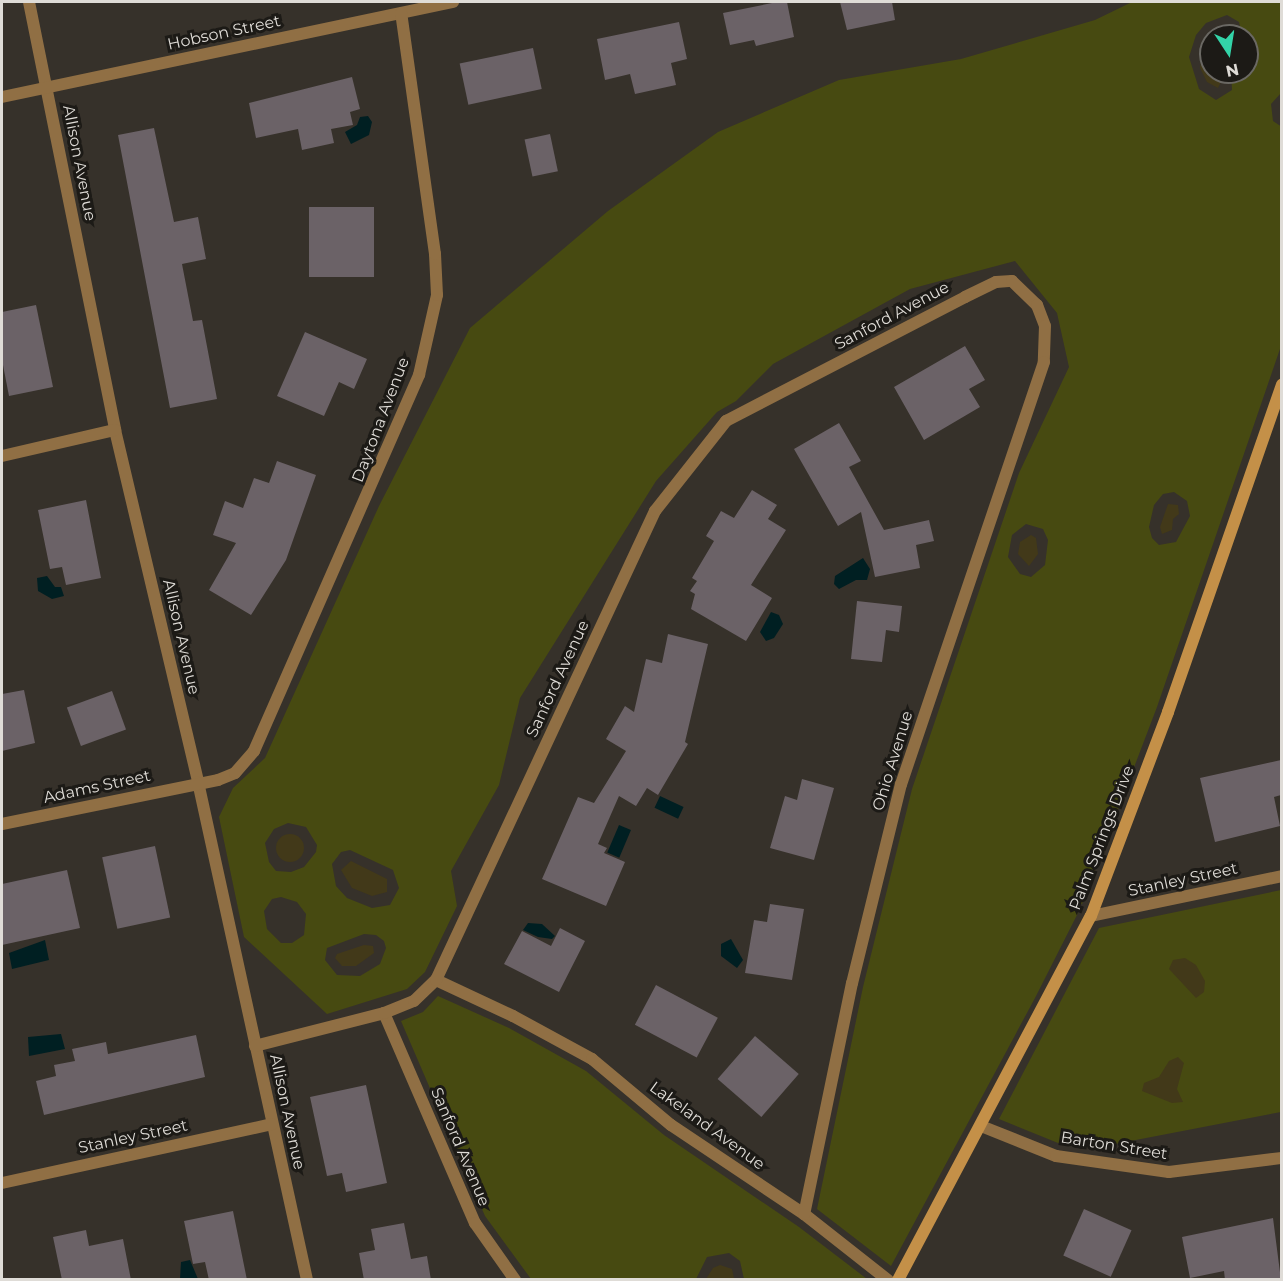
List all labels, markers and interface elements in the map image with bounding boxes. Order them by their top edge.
street label: Hobson Street [166,12,282,54]
north arrow [1199,24,1259,84]
text: N [1224,60,1241,81]
street label: Allison Avenue [58,103,100,223]
street label: Sanford Avenue [831,278,953,354]
street label: Daytona Avenue [348,355,414,485]
street label: Allison Avenue [158,578,204,696]
street label: Sanford Avenue [522,617,594,741]
street label: Ohio Avenue [869,709,917,813]
street label: Palm Springs Drive [1066,763,1138,913]
street label: Adams Street [42,766,152,808]
street label: Stanley Street [1127,859,1239,901]
street label: Allison Avenue [265,1052,309,1172]
street label: Lakeland Avenue [646,1078,768,1174]
street label: Sanford Avenue [426,1085,494,1209]
street label: Stanley Street [77,1116,189,1158]
street label: Barton Street [1059,1128,1169,1164]

